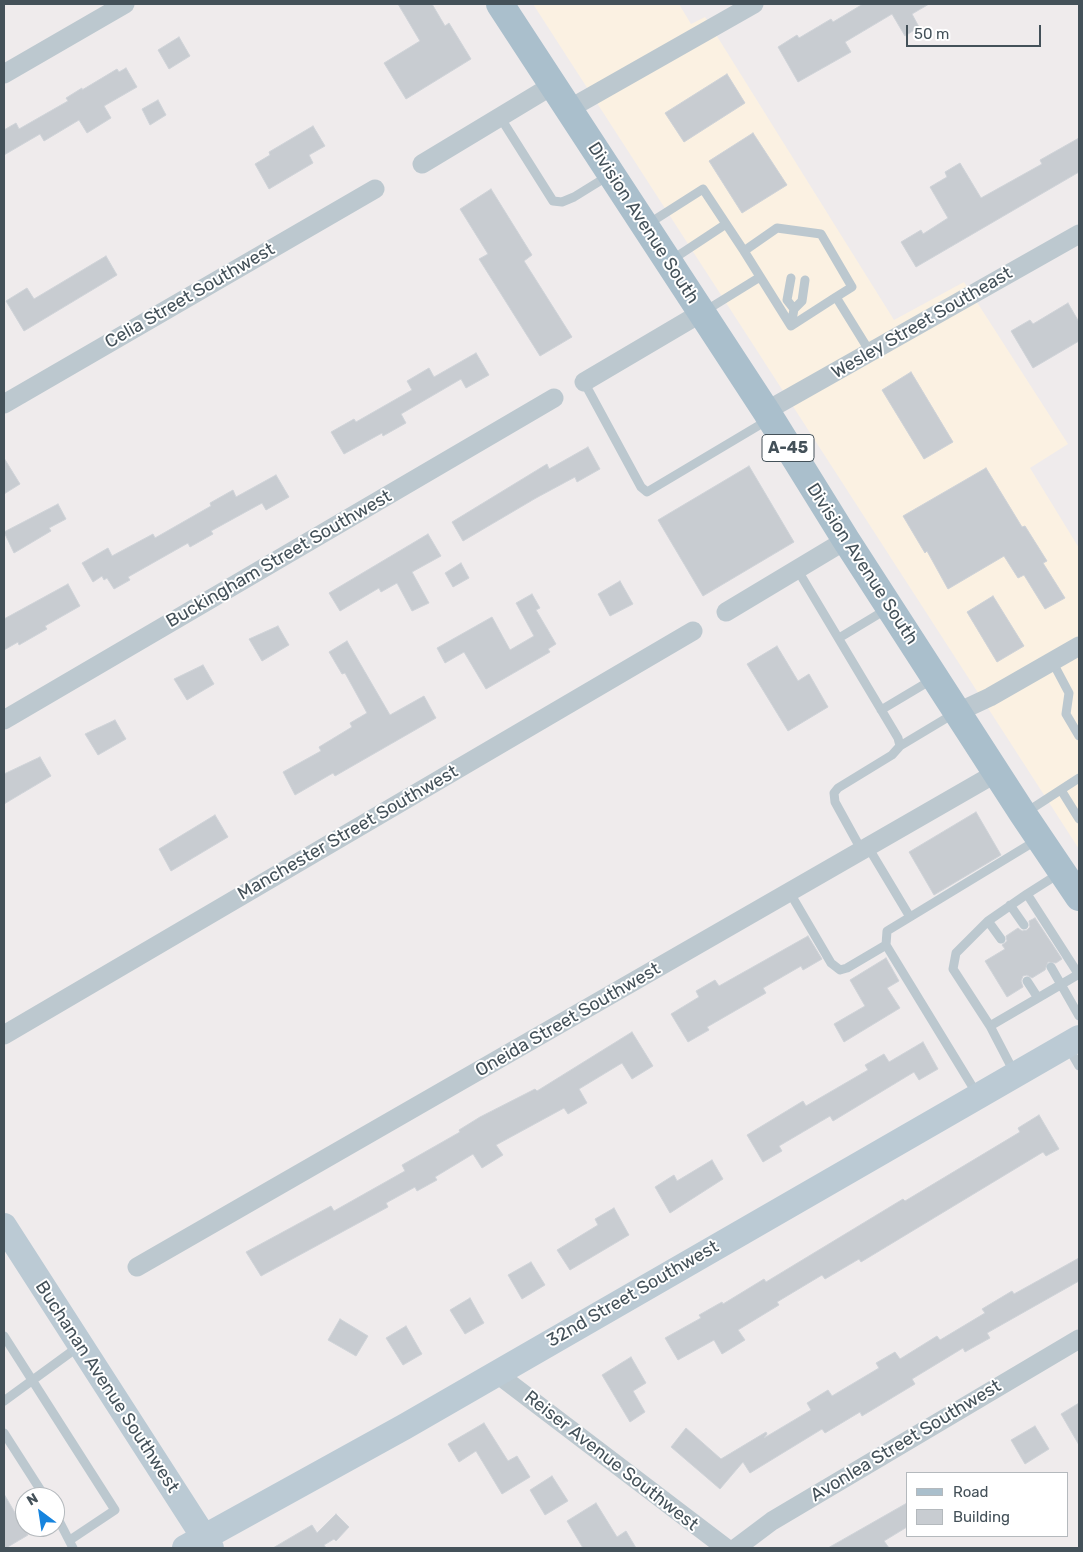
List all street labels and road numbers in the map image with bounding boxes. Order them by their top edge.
street label: Division Avenue South [583,138,703,308]
street label: Celia Street Southwest [101,239,279,353]
street label: Wesley Street Southeast [828,262,1016,384]
road number: A-45 [762,434,814,462]
street label: Division Avenue South [802,479,922,649]
street label: Buckingham Street Southwest [163,486,395,632]
street label: Manchester Street Southwest [234,761,462,905]
street label: Oneida Street Southwest [472,958,664,1082]
street label: 32nd Street Southwest [543,1236,723,1352]
street label: Buchanan Avenue Southwest [30,1277,184,1497]
street label: Avonlea Street Southwest [807,1376,1005,1506]
street label: Reiser Avenue Southwest [520,1386,702,1536]

